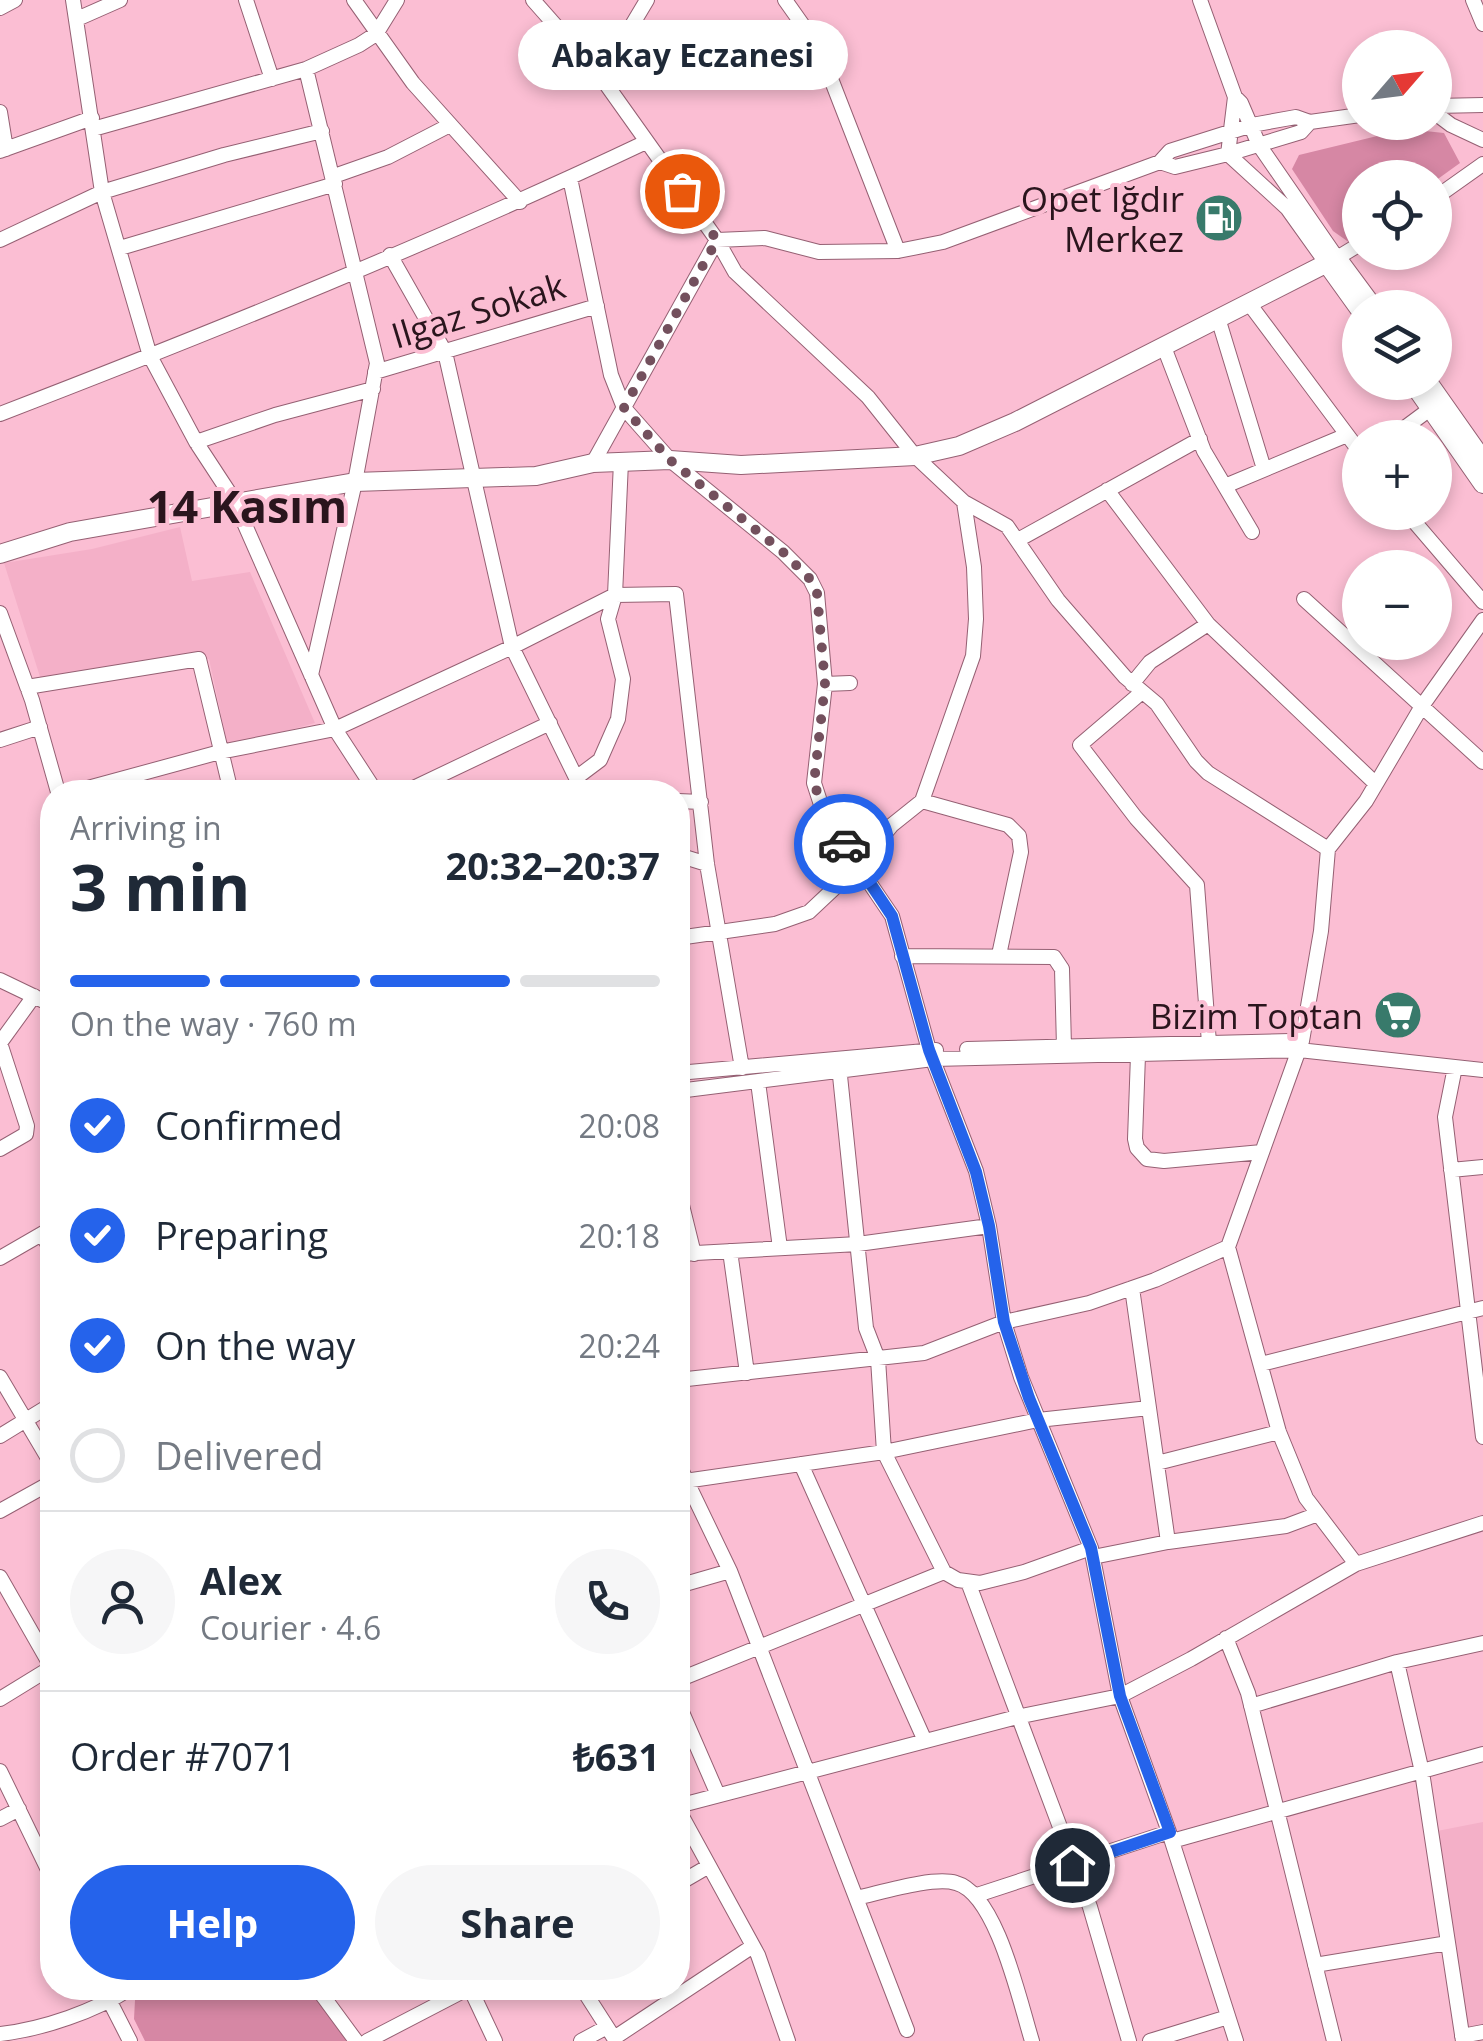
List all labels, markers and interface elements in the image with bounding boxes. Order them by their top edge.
callout: Abakay Eczanesi [517,21,847,91]
north arrow [1342,30,1452,140]
map controls [1342,30,1452,660]
text: Abakay Eczanesi [552,33,814,76]
pin [640,149,725,234]
button: locate [1342,160,1452,270]
icon: bag [655,164,710,219]
place label: Opet Iğdır Merkez [1021,175,1184,262]
fuel station icon: Opet Iğdır Merkez [1193,192,1245,244]
street label: Ilgaz Sokak [386,261,571,359]
button: layers [1342,290,1452,400]
button: + [1342,420,1452,530]
district label: 14 Kasım [147,475,347,536]
button: − [1342,550,1452,660]
courier [794,794,894,894]
text: Arriving in [70,806,222,849]
icon: car [817,817,872,872]
text: 20:32–20:37 [446,839,660,891]
text: 3 min [70,842,250,930]
supermarket icon: Bizim Toptan [1372,989,1424,1041]
place label: Bizim Toptan [1150,992,1363,1039]
text: On the way · 760 m [70,1002,357,1045]
icon: check [70,1098,125,1153]
text: Confirmed [155,1099,343,1151]
text: 20:08 [578,1104,660,1147]
icon: check [70,1208,125,1263]
text: Preparing [155,1209,328,1261]
text: 20:18 [578,1214,660,1257]
icon: check [70,1318,125,1373]
text: On the way [155,1319,355,1371]
text: 20:24 [578,1324,660,1367]
text: Delivered [155,1429,324,1481]
button: person [70,1549,175,1654]
button: phone [555,1549,660,1654]
text: Alex [200,1554,282,1606]
text: Courier · 4.6 [200,1606,381,1649]
text: Order #7071 [70,1730,297,1782]
text: ₺631 [573,1730,660,1782]
pin [1030,1823,1115,1908]
icon: home [1045,1838,1100,1893]
button: Help [70,1865,355,1980]
button: Share [375,1865,660,1980]

